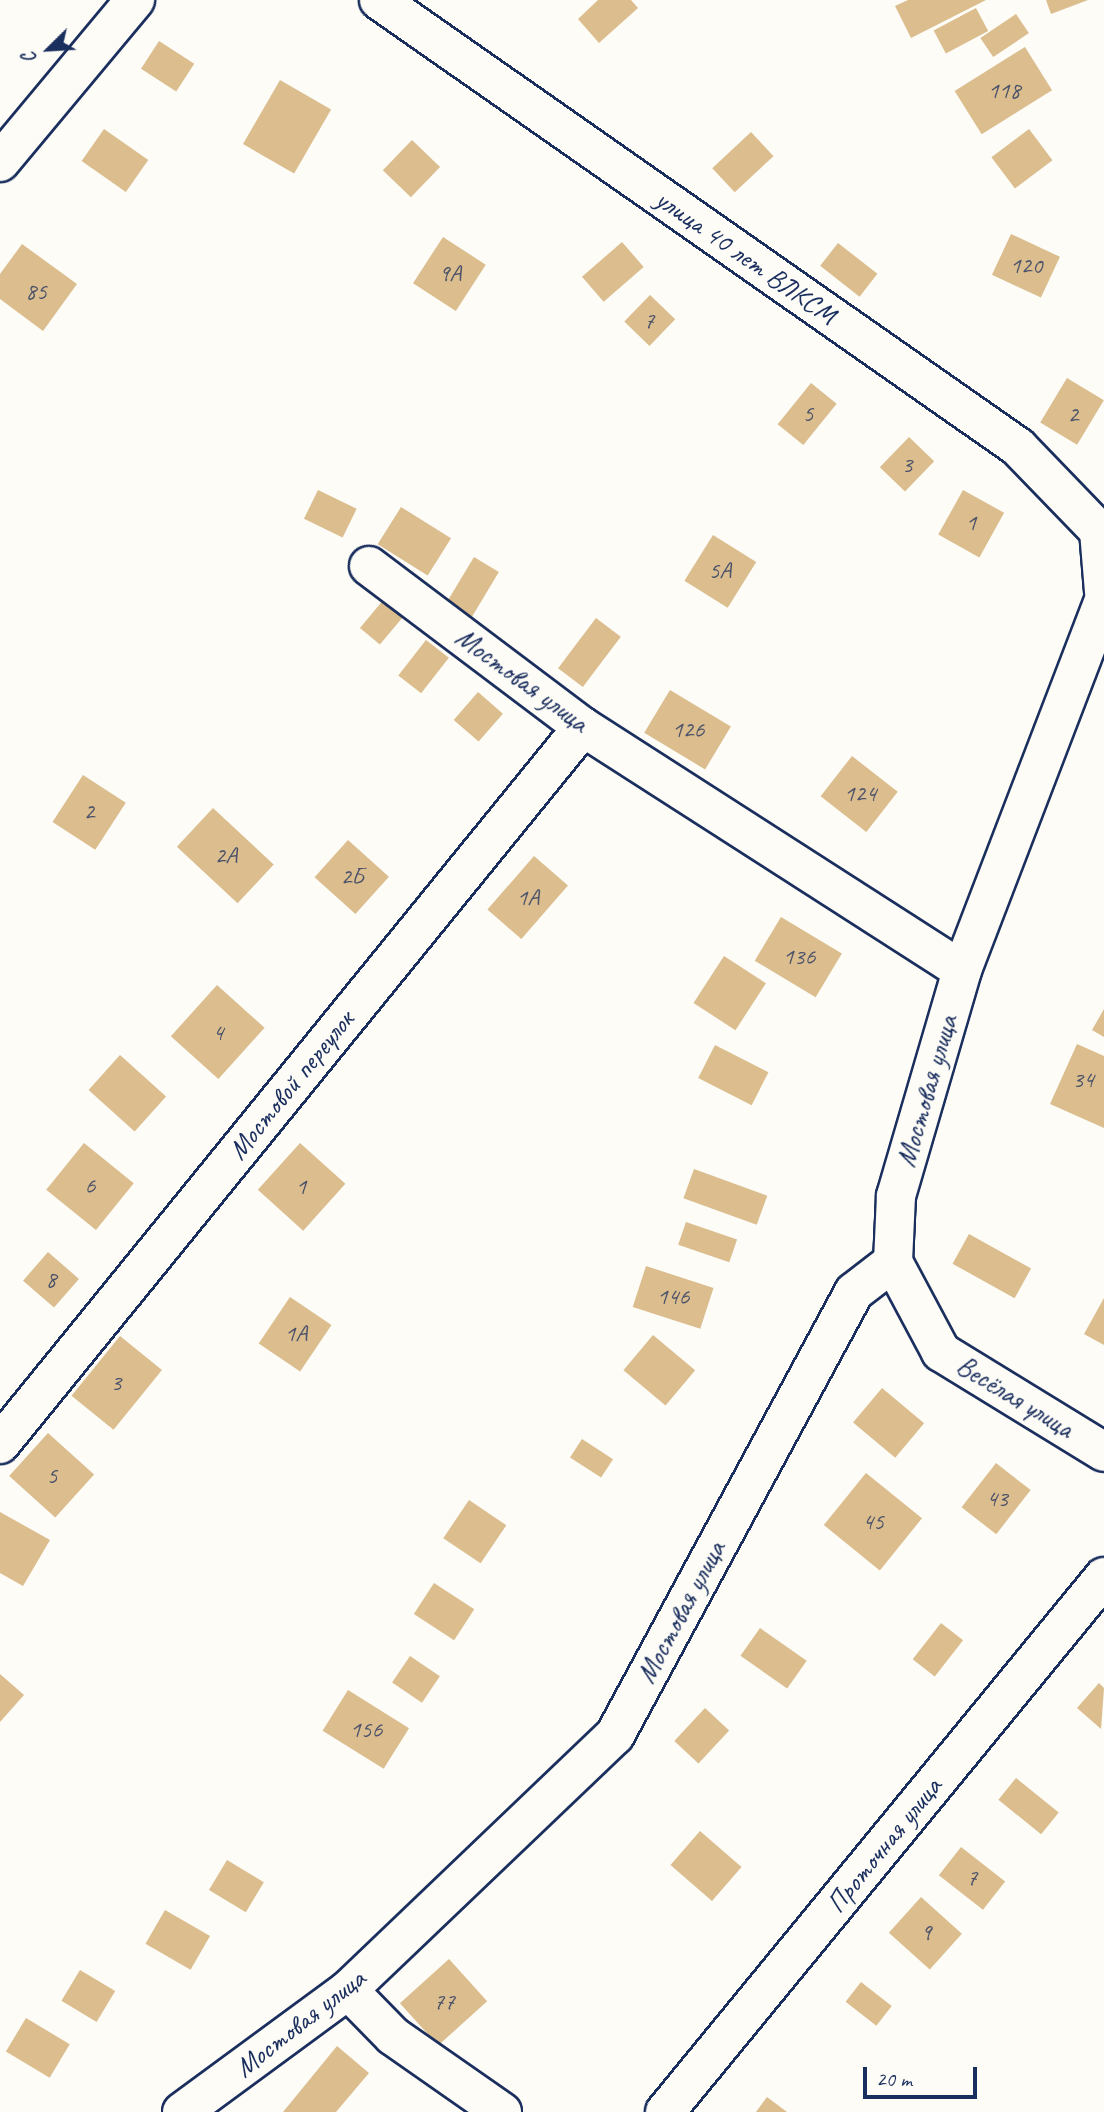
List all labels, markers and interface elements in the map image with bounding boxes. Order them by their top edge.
north arrow [14,14,84,84]
text: С [17,48,43,67]
house number: 118 [988,77,1020,105]
street label: улица 40 лет ВЛКСМ [649,182,843,332]
house number: 120 [1010,252,1042,280]
house number: 9А [439,260,461,288]
house number: 85 [25,278,47,306]
house number: 7 [644,307,654,335]
house number: 5 [803,400,813,428]
house number: 2 [1068,401,1078,429]
house number: 3 [902,451,912,479]
house number: 1 [966,509,976,537]
house number: 5А [709,557,731,585]
street label: Мостовая улица [448,620,596,740]
house number: 126 [672,716,704,744]
house number: 124 [844,780,876,808]
house number: 2 [84,798,94,826]
house number: 2А [215,842,237,870]
house number: 2Б [340,863,364,891]
house number: 1А [517,884,539,912]
house number: 136 [783,943,815,971]
street label: Мостовой переулок [221,1004,361,1166]
street label: Мостовая улица [889,1011,965,1171]
house number: 4 [213,1019,223,1047]
house number: 34 [1072,1066,1094,1094]
house number: 6 [85,1172,95,1200]
house number: 1 [296,1173,306,1201]
house number: 8 [46,1266,56,1294]
house number: 146 [657,1283,689,1311]
house number: 1А [285,1320,307,1348]
street label: Весёлая улица [949,1348,1081,1446]
house number: 3 [111,1369,121,1397]
house number: 5 [47,1462,57,1490]
house number: 43 [986,1485,1008,1513]
house number: 45 [862,1508,884,1536]
street label: Мостовая улица [629,1534,733,1690]
house number: 156 [350,1716,382,1744]
street label: Проточная улица [818,1769,950,1921]
house number: 7 [967,1864,977,1892]
house number: 9 [921,1919,931,1947]
street label: Мостовая улица [228,1961,372,2085]
house number: 77 [433,1988,455,2016]
scale bar [866,2052,980,2096]
text: 20 m [876,2066,912,2092]

